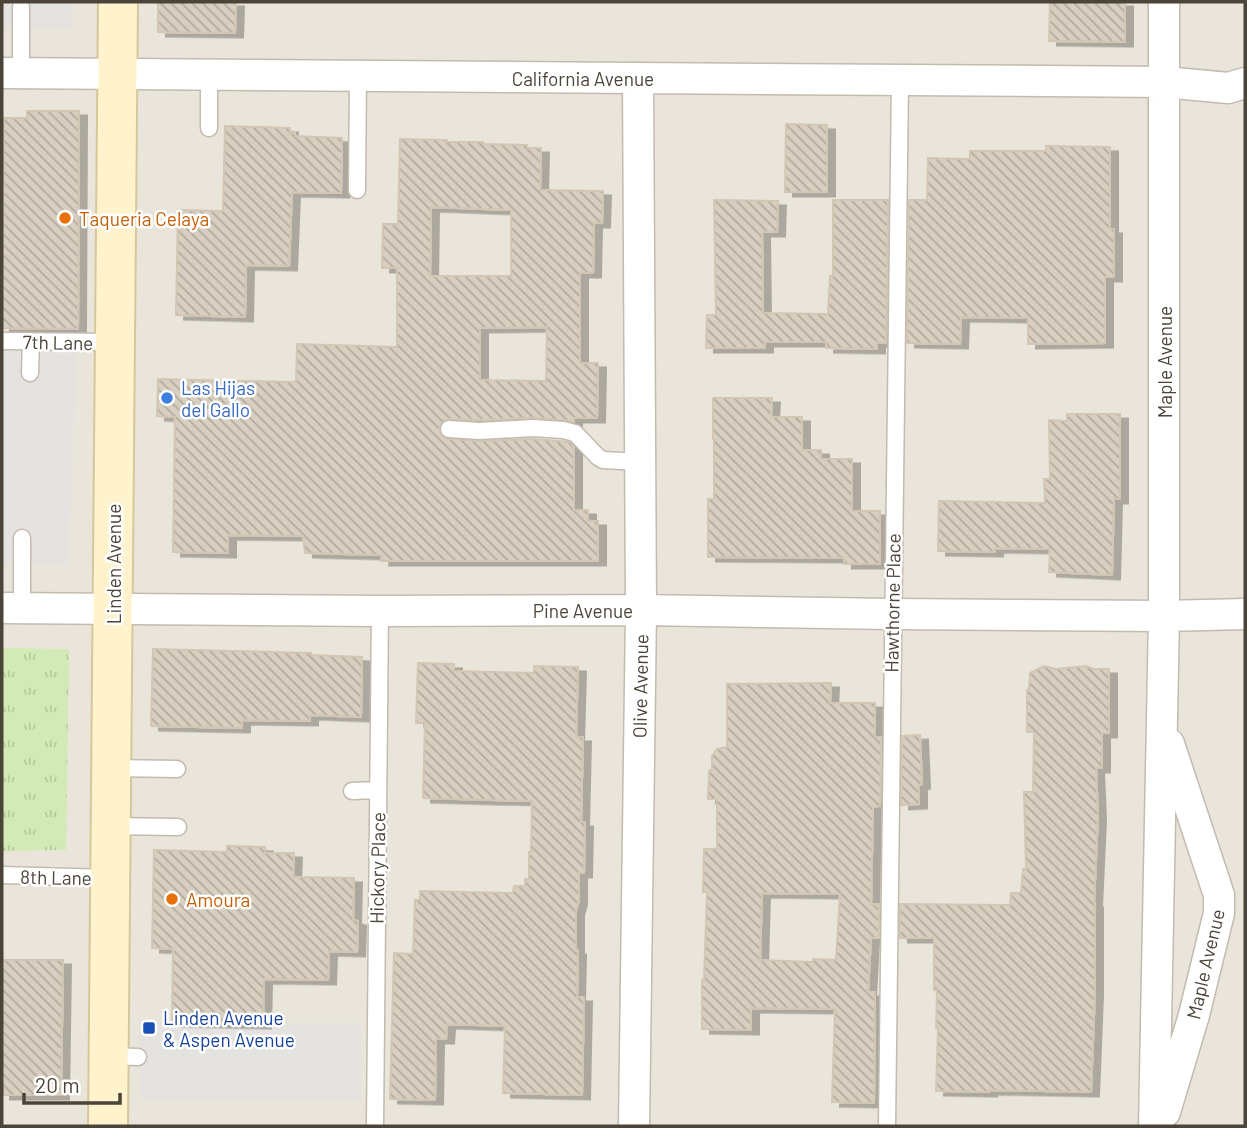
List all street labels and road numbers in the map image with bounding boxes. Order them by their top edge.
street label: California Avenue [512,67,654,90]
street label: Maple Avenue [1153,306,1176,418]
street label: 7th Lane [22,330,94,354]
street label: Linden Avenue [102,504,125,624]
street label: Hawthorne Place [879,533,905,673]
street label: Pine Avenue [533,599,633,622]
street label: Olive Avenue [628,634,652,738]
street label: Hickory Place [365,812,389,924]
street label: 8th Lane [20,865,92,889]
street label: Maple Avenue [1181,907,1229,1021]

